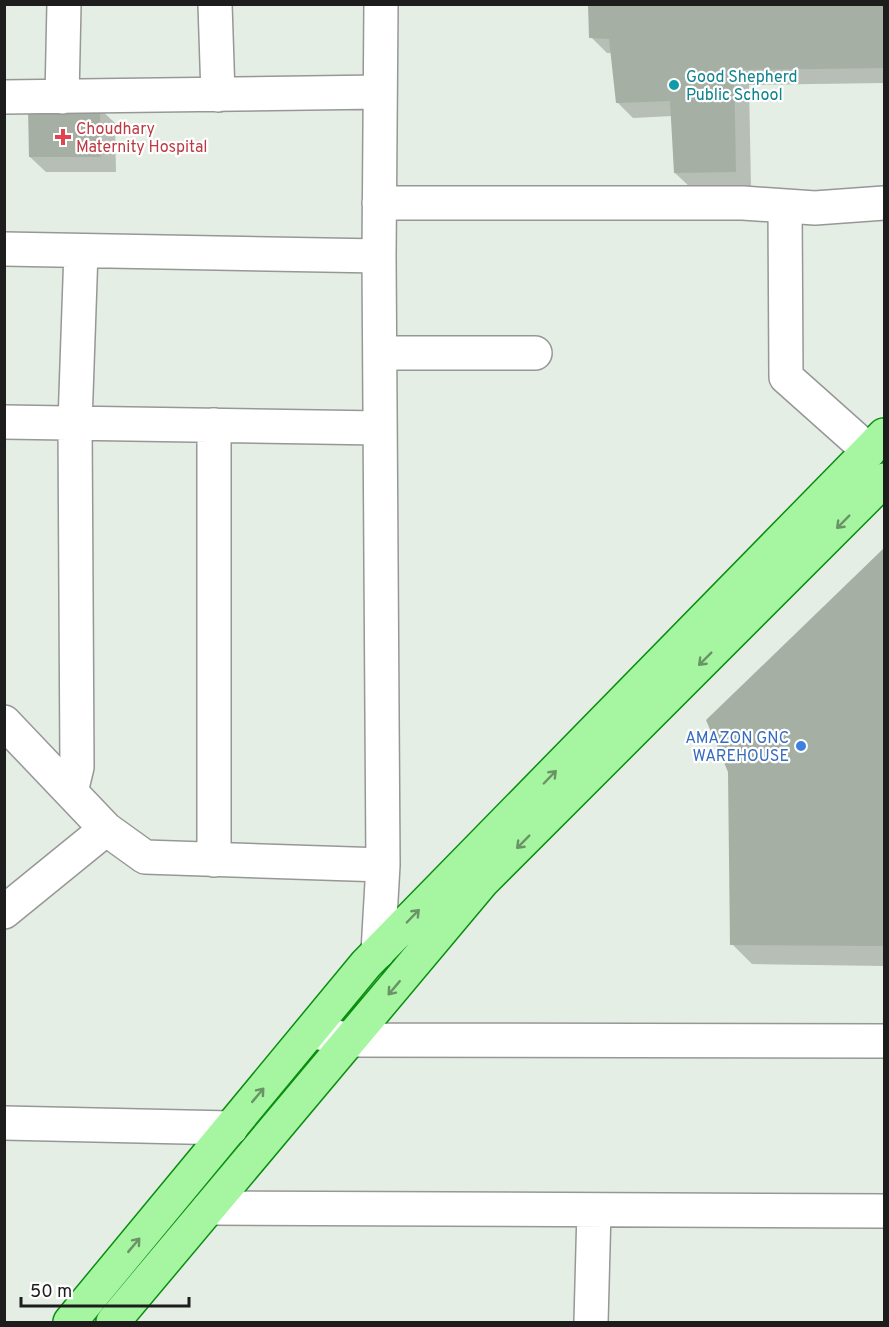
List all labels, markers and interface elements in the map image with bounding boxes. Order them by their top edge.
place label: Good Shepherd Public School [686,68,798,106]
marker: Good Shepherd Public School [667,78,681,92]
place label: Choudhary Maternity Hospital [76,120,208,158]
marker: Choudhary Maternity Hospital [54,128,72,146]
one-way arrow [836,514,851,529]
one-way arrow [698,652,713,667]
place label: AMAZON GNC WAREHOUSE [685,729,789,767]
marker: AMAZON GNC WAREHOUSE [794,739,808,753]
one-way arrow [542,769,557,784]
one-way arrow [515,834,530,849]
one-way arrow [406,908,421,923]
one-way arrow [387,980,400,996]
one-way arrow [251,1088,265,1103]
one-way arrow [127,1237,140,1253]
scale bar [21,1270,189,1308]
text: 50 m [30,1281,72,1304]

